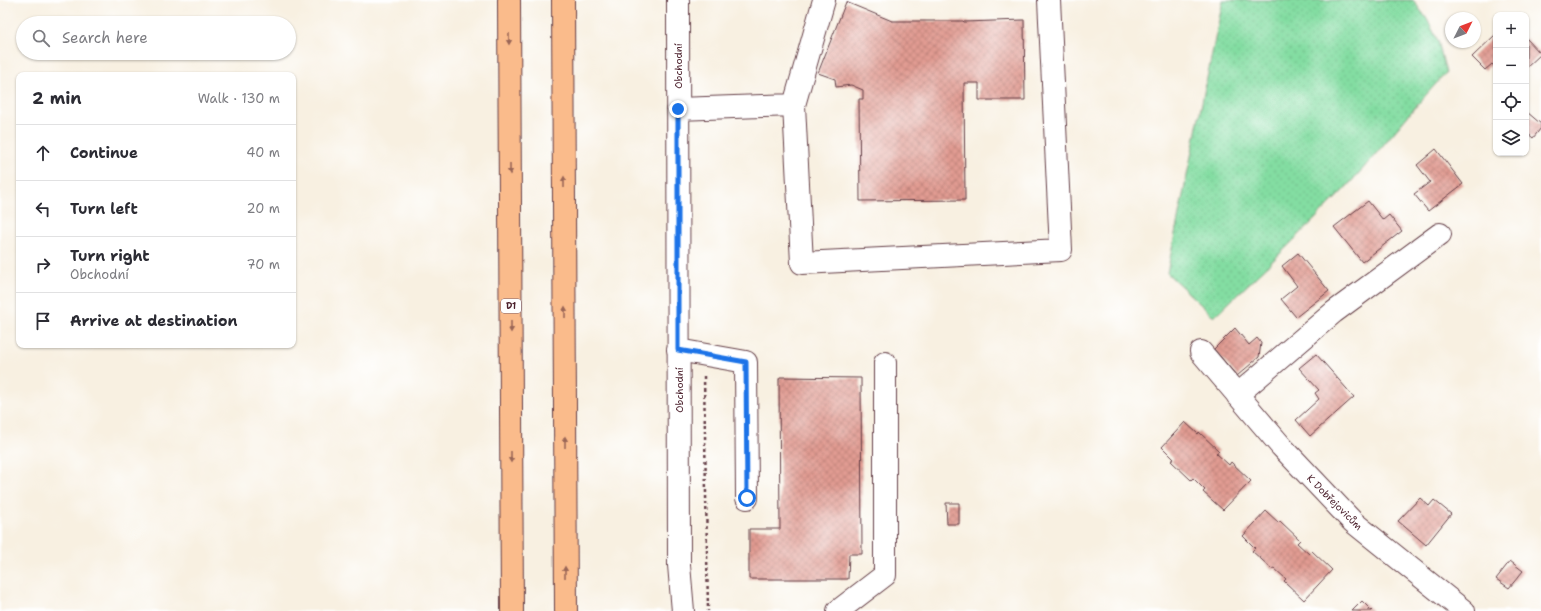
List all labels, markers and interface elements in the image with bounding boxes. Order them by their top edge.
north arrow [1445,12,1481,48]
map controls [1493,12,1529,156]
button: + [1493,12,1529,48]
search box [16,16,296,60]
icon: search [30,27,52,49]
text: Search here [62,28,148,48]
one-way arrow [506,33,512,46]
street label: Obchodní [672,43,685,89]
button: − [1493,48,1529,84]
button: locate [1493,84,1529,120]
text: 2 min [32,87,82,109]
text: Walk · 130 m [198,90,280,107]
route end [669,100,687,118]
button: layers [1493,120,1529,156]
icon: ahead [32,142,54,164]
text: Continue [70,143,138,163]
text: 40 m [246,144,280,161]
one-way arrow [507,163,513,176]
one-way arrow [561,175,567,188]
icon: left [32,198,54,220]
text: Turn left [70,199,138,219]
text: 20 m [247,200,280,217]
text: Turn right [70,246,150,266]
icon: right [32,254,54,276]
text: 70 m [246,256,280,273]
text: Obchodní [70,266,129,283]
road number: D1 [501,299,521,313]
one-way arrow [562,305,568,318]
icon: arrive [32,310,54,332]
text: Arrive at destination [70,311,238,331]
one-way arrow [508,321,514,334]
street label: Obchodní [673,367,686,413]
one-way arrow [562,435,568,448]
one-way arrow [508,451,514,464]
street label: K Dobřejovicům [1304,472,1366,533]
route start [738,489,756,507]
one-way arrow [562,566,569,578]

